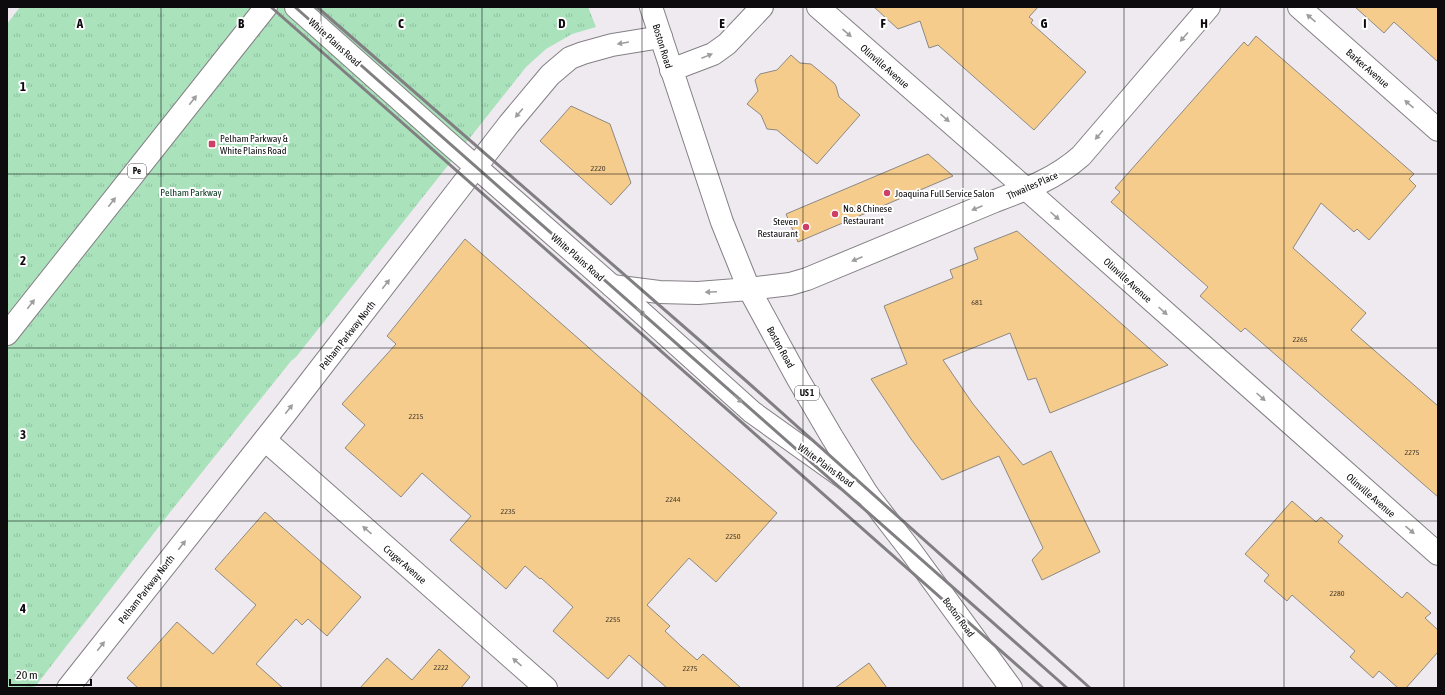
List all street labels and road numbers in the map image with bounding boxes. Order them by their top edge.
street label: White Plains Road [306,16,363,69]
street label: Boston Road [651,23,675,70]
street label: Olinville Avenue [858,42,912,91]
street label: Barker Avenue [1344,47,1392,90]
road number: Pe [128,164,146,178]
street label: Thwaites Place [1005,169,1060,202]
street label: White Plains Road [549,231,607,283]
street label: Olinville Avenue [1101,256,1154,305]
street label: Pelham Parkway North [317,299,378,372]
street label: Boston Road [765,325,797,370]
road number: US 1 [795,386,819,400]
street label: White Plains Road [796,441,856,490]
street label: Olinville Avenue [1344,471,1398,520]
street label: Cruger Avenue [381,543,429,586]
street label: Pelham Parkway North [116,553,177,626]
street label: Boston Road [941,596,977,639]

